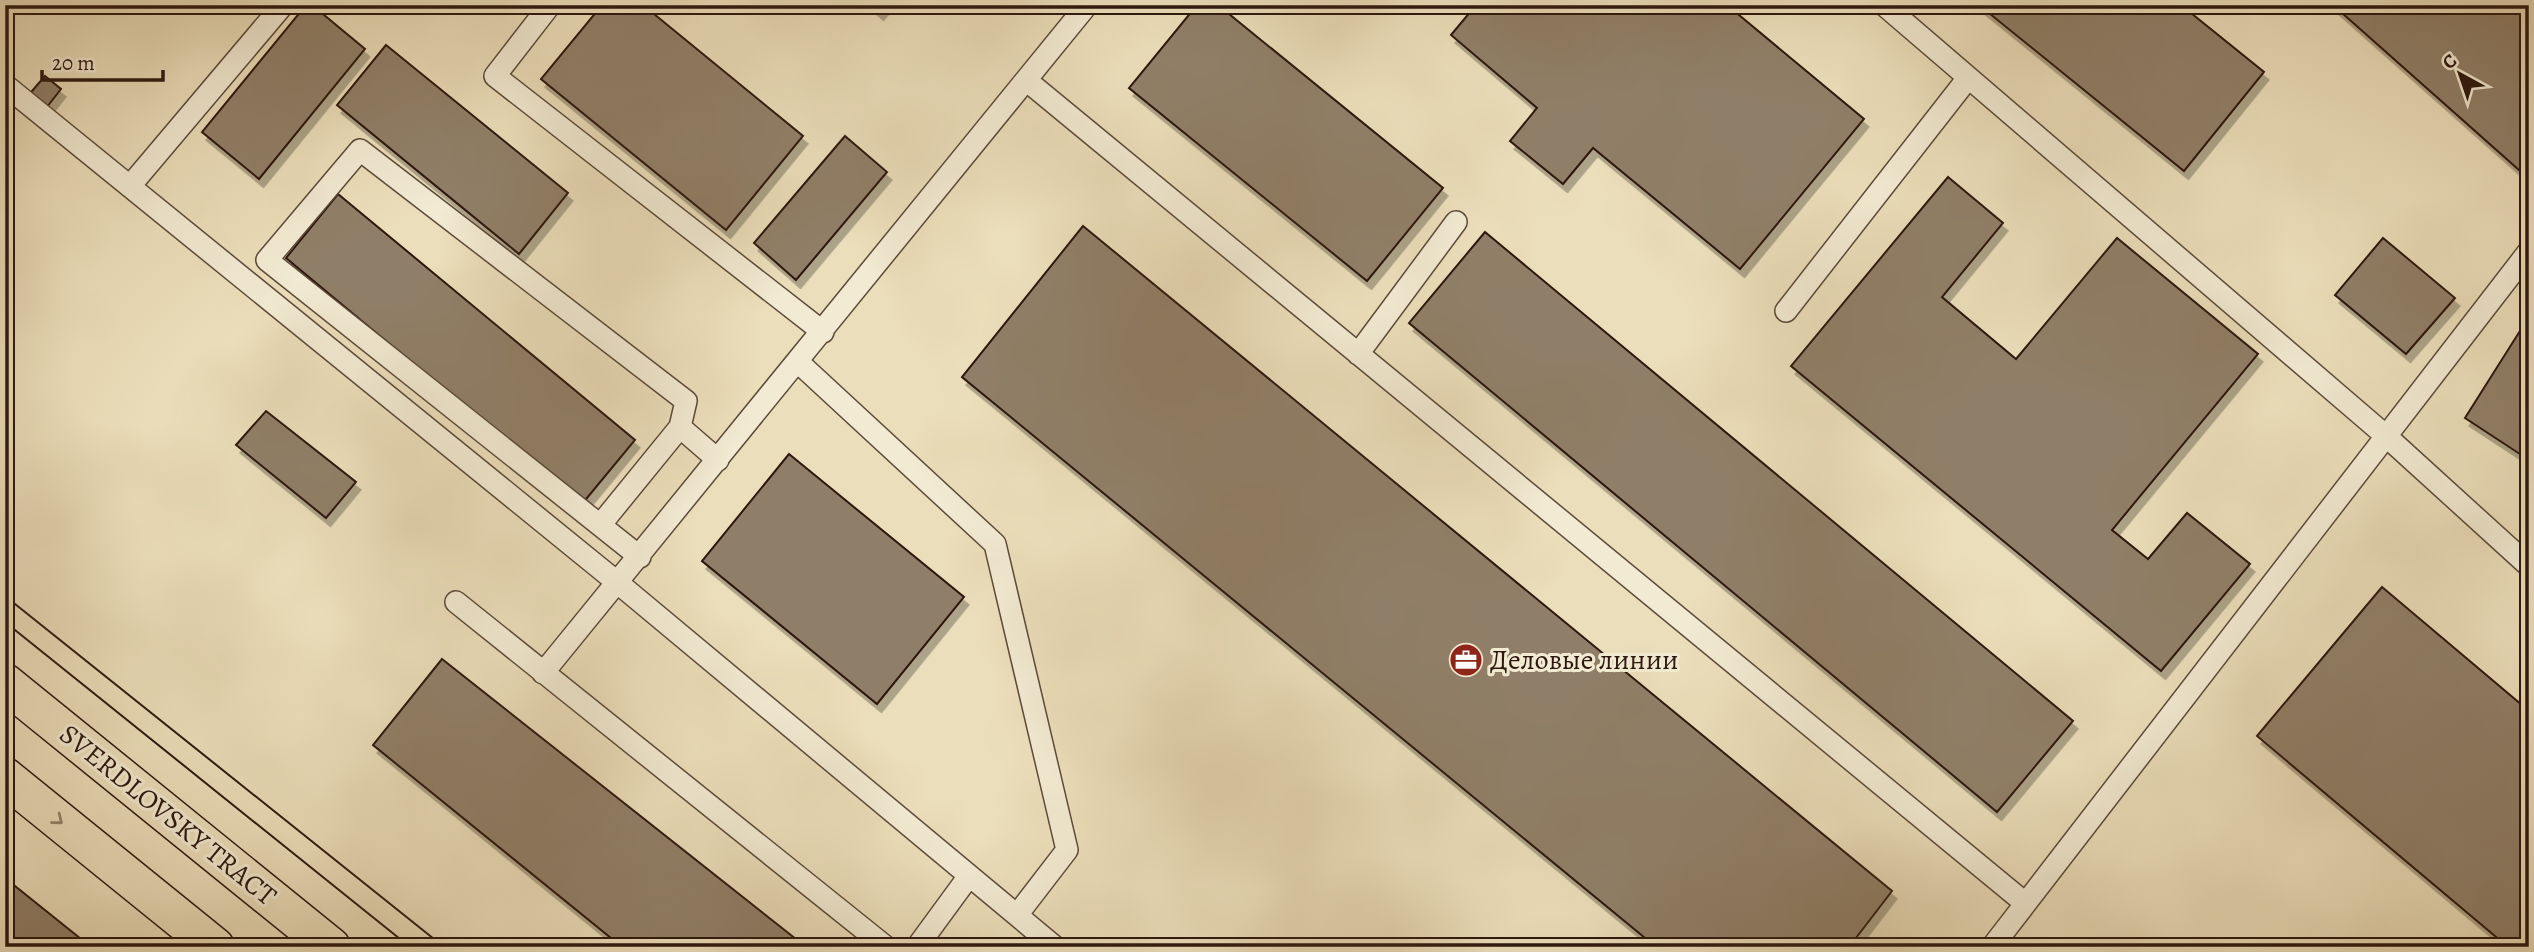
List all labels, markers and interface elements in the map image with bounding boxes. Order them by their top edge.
scale bar [42,38,163,82]
north arrow [2426,38,2496,108]
text: С [2437,48,2463,75]
text: 20 m [52,49,95,77]
office icon: Деловые линии [1447,641,1485,679]
place label: Деловые линии [1490,641,1678,679]
street label: SVERDLOVSKY TRACT [52,716,284,914]
one-way arrow [50,812,63,824]

